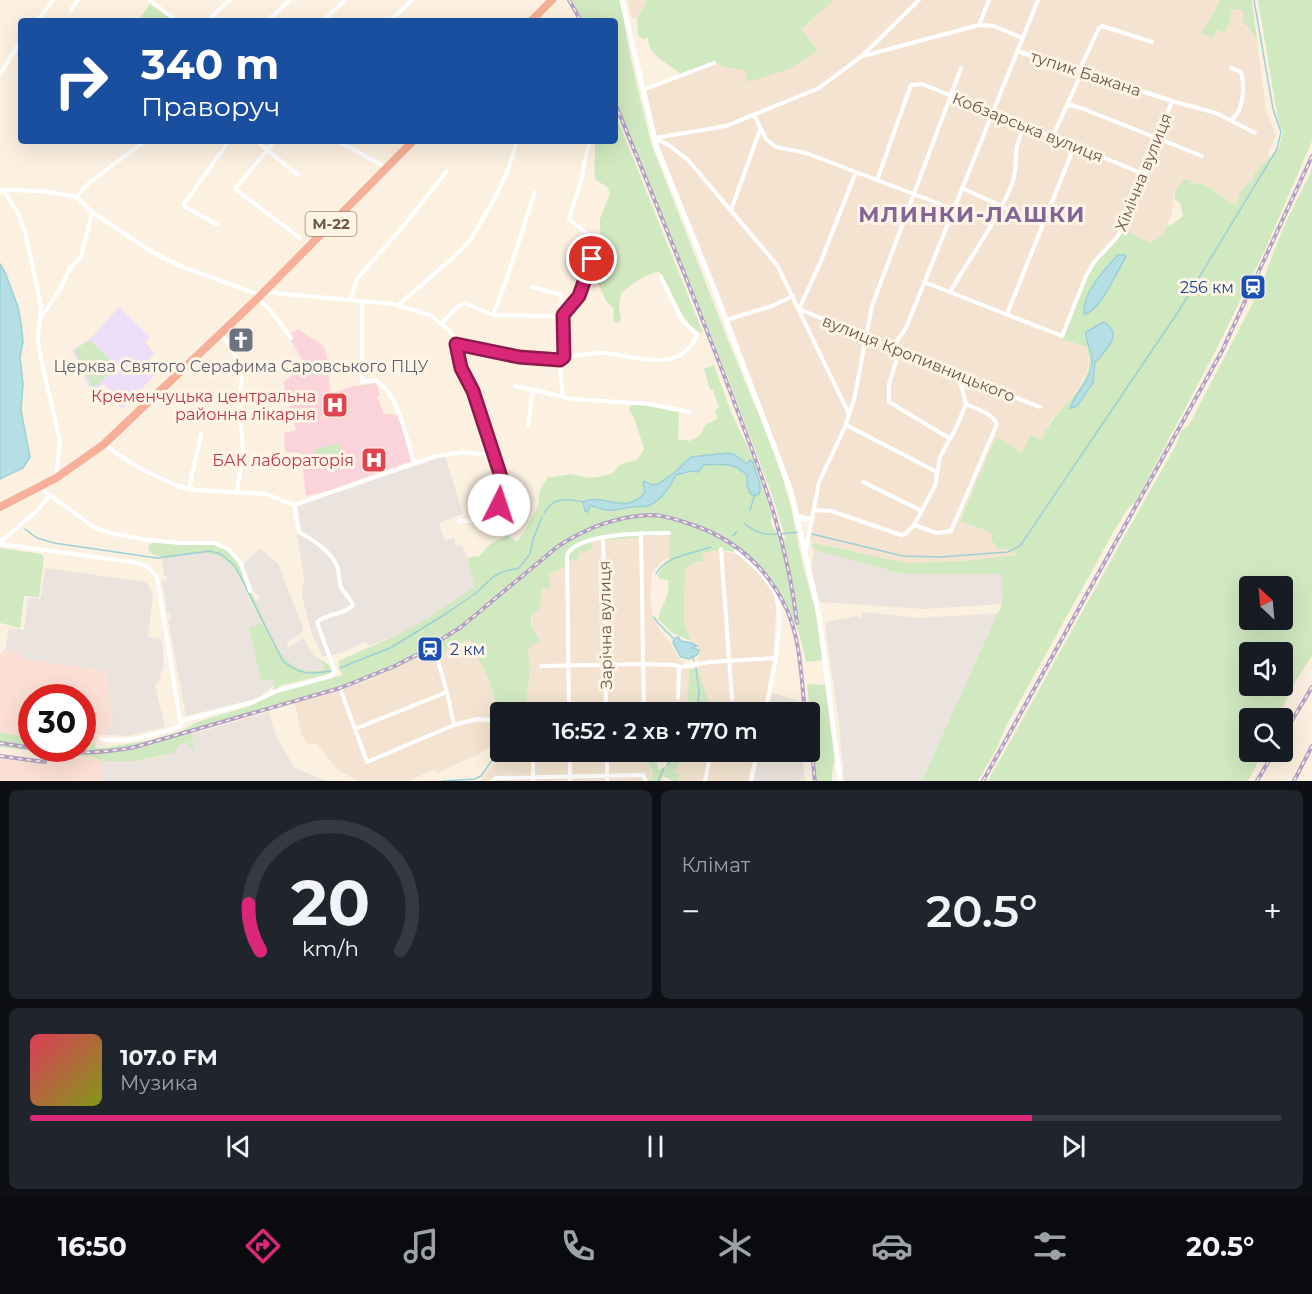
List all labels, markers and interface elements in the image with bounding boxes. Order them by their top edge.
text: 340 m [141,38,279,90]
icon: right [42,42,120,120]
street label: тупик Бажана [1028,47,1144,100]
street label: Кобзарська вулиця [950,88,1106,166]
text: Праворуч [141,90,280,123]
street label: Хімічна вулиця [1111,110,1176,234]
district label: МЛИНКИ-ЛАШКИ [858,201,1086,228]
road number: М-22 [306,212,356,236]
pin [566,233,617,284]
icon: arrive [575,242,608,275]
station icon: 256 км [1238,272,1268,302]
place label: 256 км [1180,278,1234,297]
street label: вулиця Кропивницького [820,311,1018,406]
church icon: Церква Святого Серафима Саровського ПЦУ [226,325,256,355]
place label: Церква Святого Серафима Саровського ПЦУ [54,357,429,376]
place label: Кременчуцька центральна районна лікарня [91,387,316,424]
hospital icon: Кременчуцька центральна районна лікарня [320,390,350,420]
hospital icon: БАК лабораторія [359,445,389,475]
place label: БАК лабораторія [212,451,354,470]
position arrow [467,473,531,537]
street label: Зарічна вулиця [595,561,616,689]
north arrow [1239,576,1293,630]
map controls [1239,576,1293,762]
station icon: 2 км [415,634,445,664]
place label: 2 км [450,640,485,659]
button: sound [1239,642,1293,696]
speed limit sign: 30 [18,684,96,762]
button: search [1239,708,1293,762]
text: 16:52 · 2 хв · 770 m [552,718,758,745]
text: Клімат [682,853,750,877]
text: 20 [291,865,370,941]
text: 20.5° [926,883,1038,938]
text: − [682,891,700,931]
text: + [1263,891,1282,931]
text: km/h [302,936,359,962]
text: 107.0 FM [120,1044,218,1071]
text: Музика [120,1071,198,1095]
icon: previous [222,1130,255,1163]
icon: pause [639,1130,672,1163]
icon: next [1057,1130,1090,1163]
icon: directions [242,1225,284,1267]
icon: music [400,1225,442,1267]
icon: phone [557,1225,599,1267]
icon: climate [714,1225,756,1267]
icon: car [871,1225,913,1267]
icon: filters [1029,1225,1071,1267]
text: 16:50 [58,1230,127,1263]
text: 20.5° [1186,1230,1254,1263]

